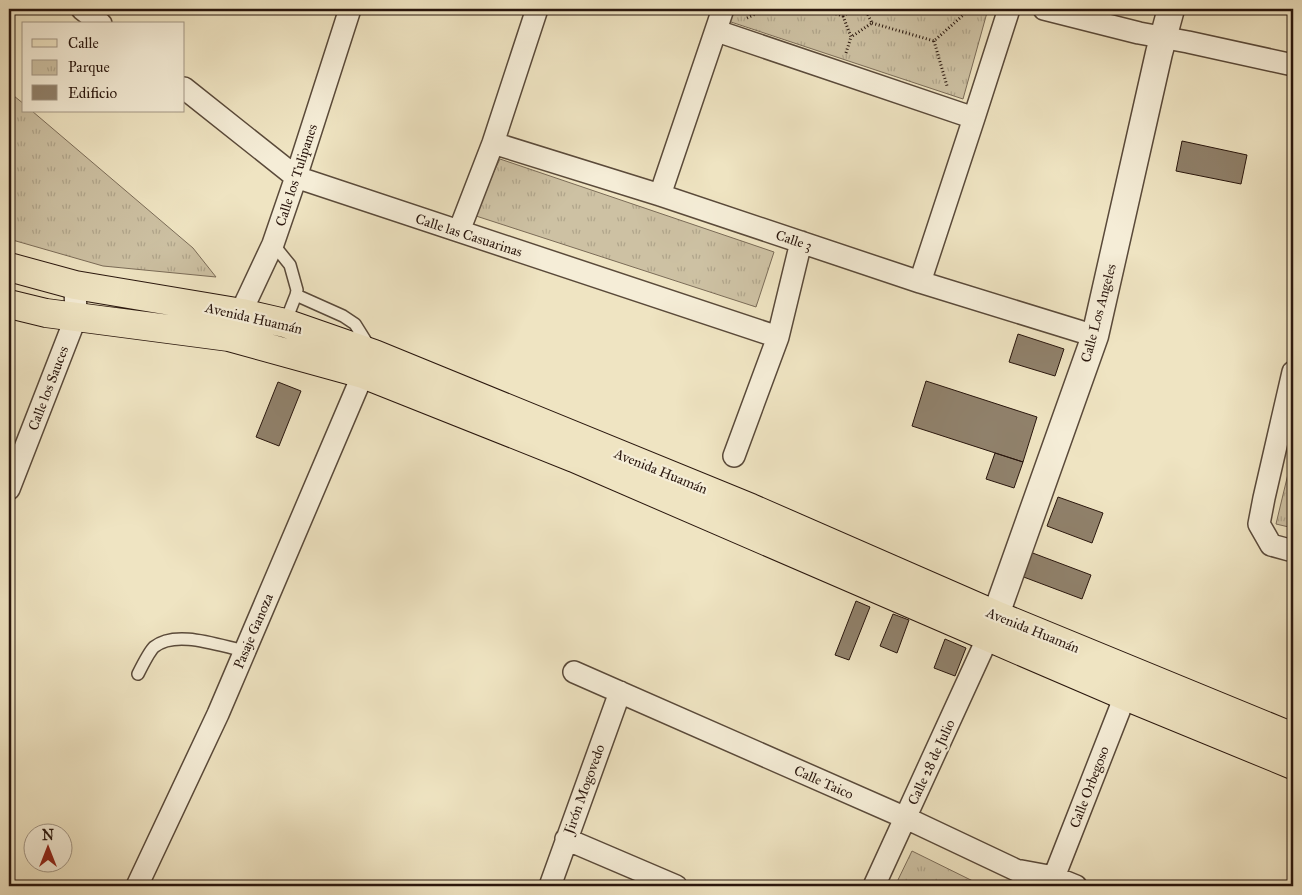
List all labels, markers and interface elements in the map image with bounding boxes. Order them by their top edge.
legend [22,22,185,112]
text: Calle [68,34,99,52]
text: Parque [68,58,110,77]
text: Edificio [68,84,117,102]
street label: Calle los Tulipanes [272,122,321,229]
street label: Calle las Casuarinas [413,210,524,261]
street label: Calle 3 [773,226,814,255]
street label: Calle Los Angeles [1077,262,1120,364]
street label: Avenida Huamán [203,299,305,338]
street label: Calle los Sauces [25,344,72,433]
street label: Avenida Huamán [611,445,710,498]
street label: Pasaje Ganoza [230,591,277,671]
street label: Avenida Huamán [983,604,1082,657]
street label: Calle 28 de Julio [904,717,960,808]
street label: Jirón Mogovedo [560,742,609,838]
street label: Calle Orbegoso [1066,744,1113,831]
street label: Calle Taico [791,762,856,803]
north arrow [22,822,72,872]
text: N [42,827,54,844]

